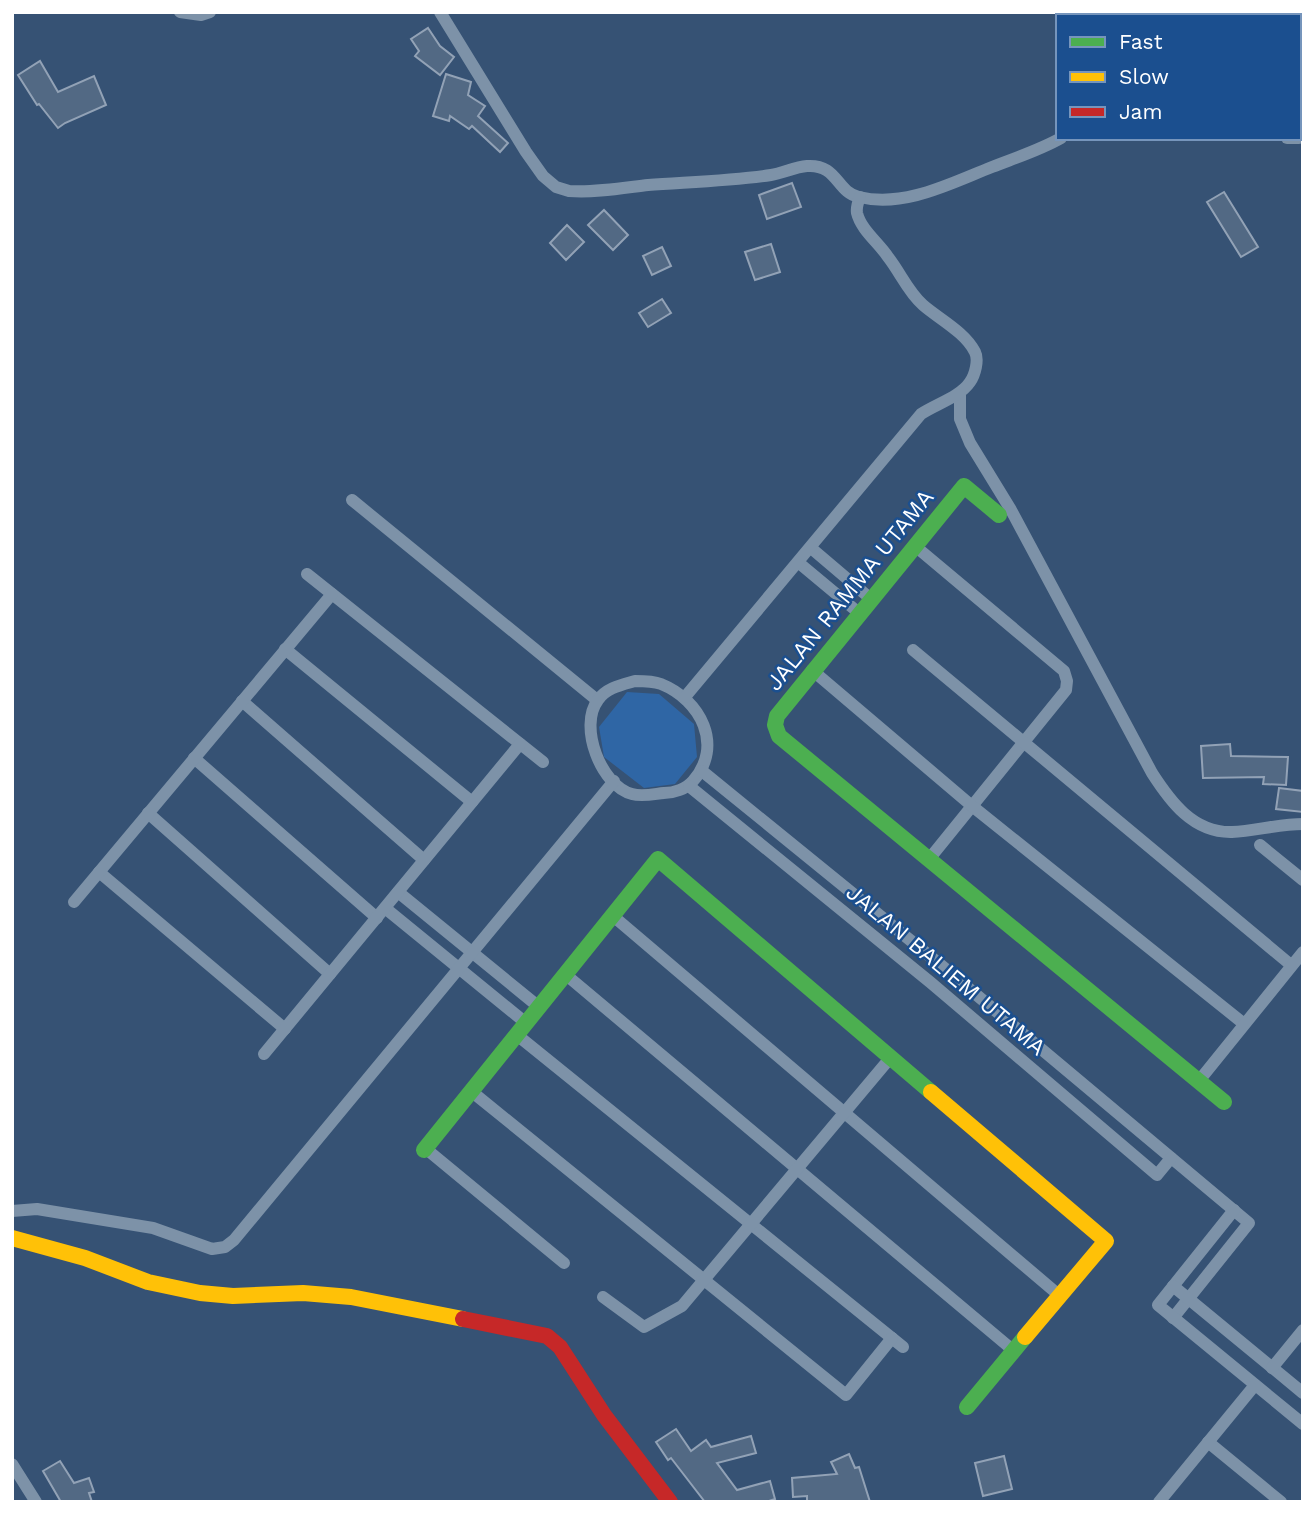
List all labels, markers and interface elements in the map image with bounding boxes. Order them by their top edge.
legend [1056,14,1301,140]
text: Fast [1119,29,1163,54]
text: Slow [1119,64,1169,89]
text: Jam [1119,99,1162,124]
street label: JALAN RAMMA UTAMA [760,484,940,696]
street label: JALAN BALIEM UTAMA [841,879,1051,1061]

